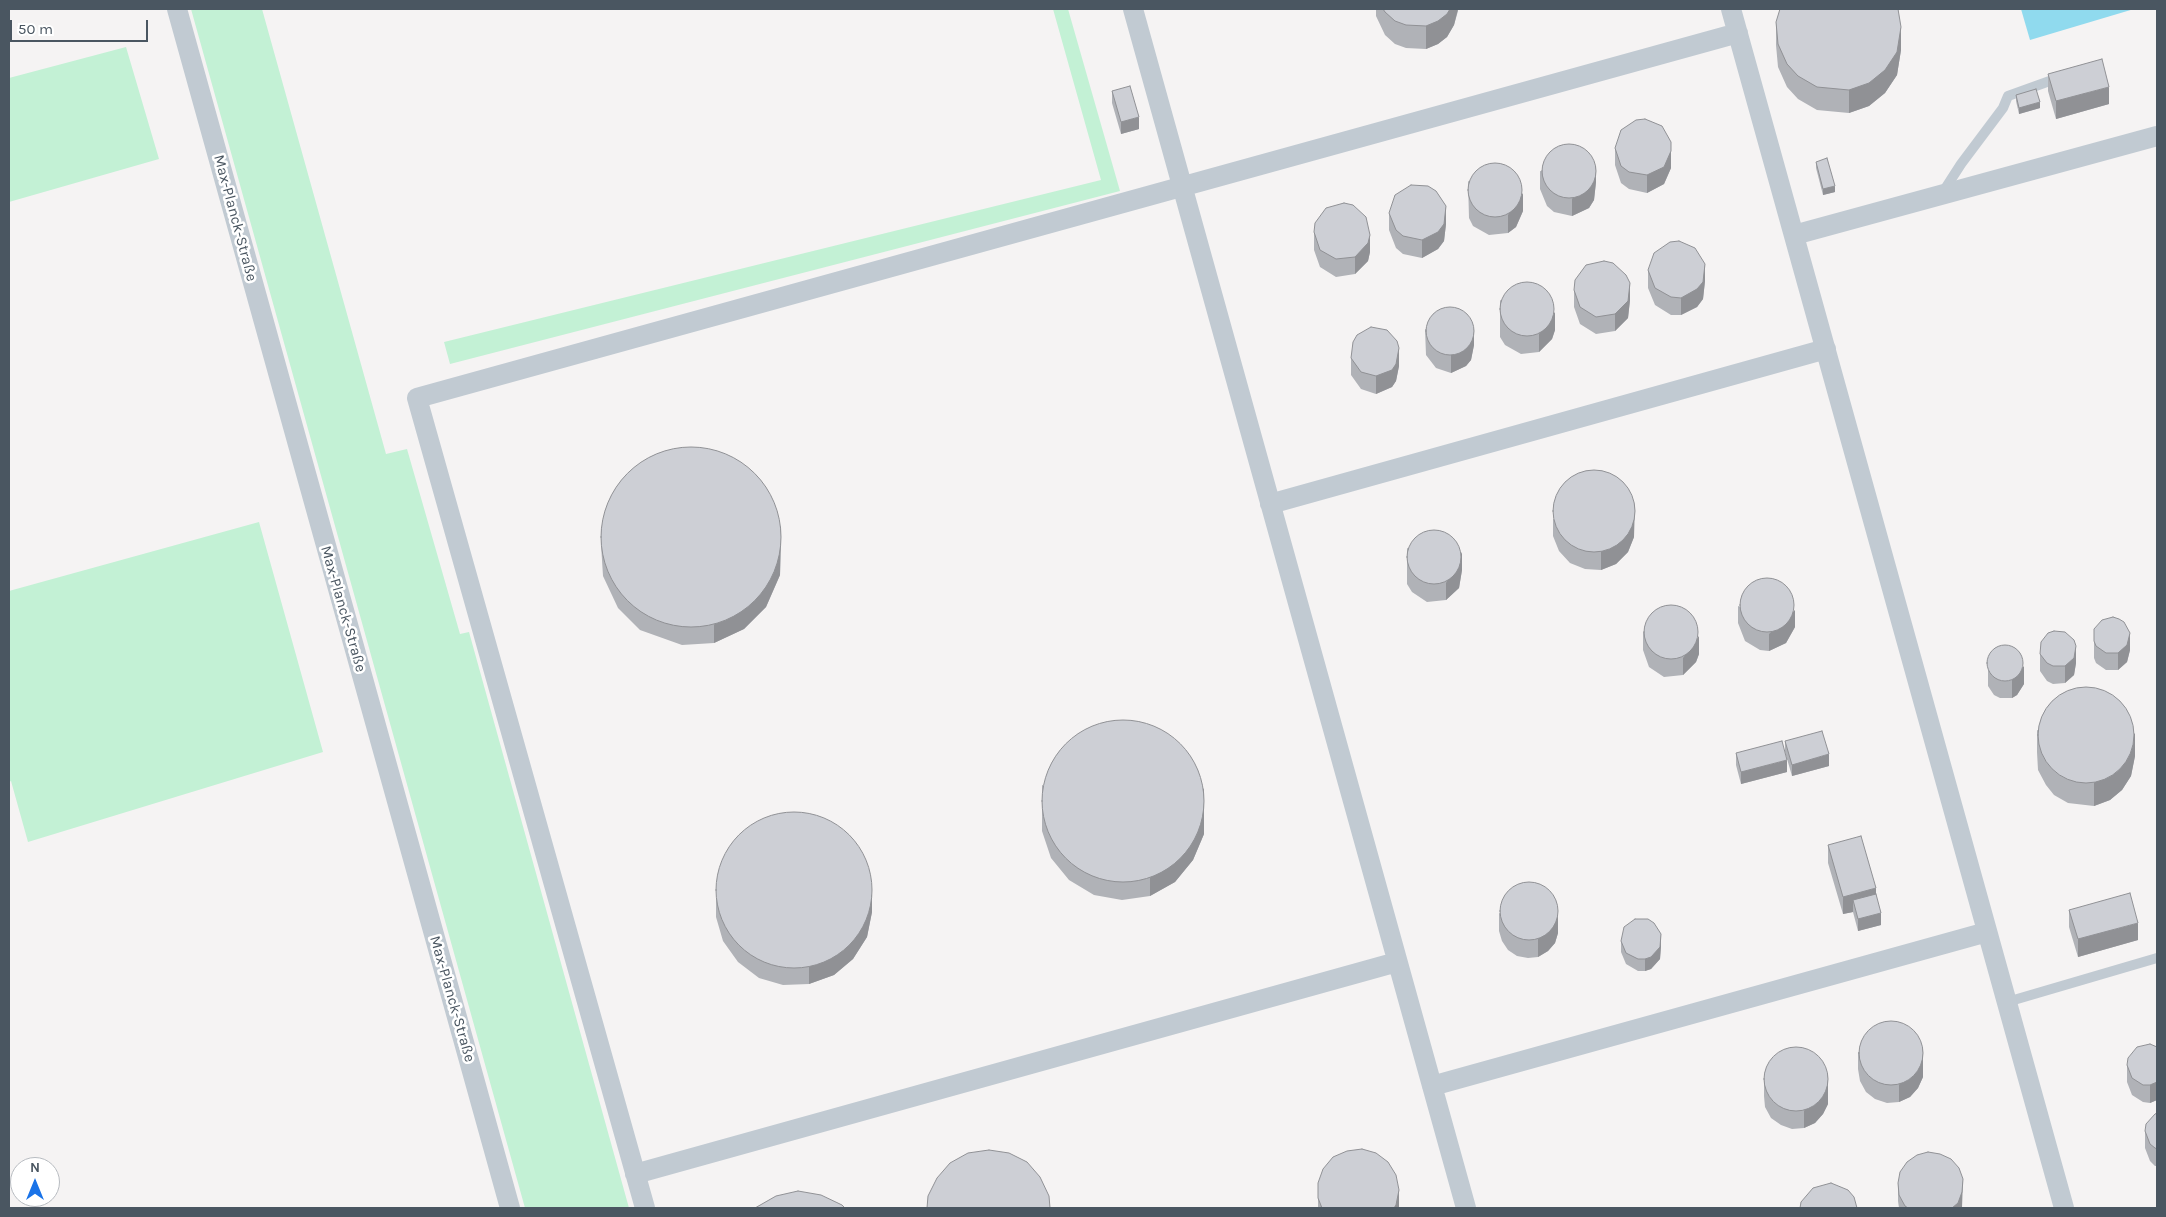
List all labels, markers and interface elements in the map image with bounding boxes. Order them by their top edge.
scale bar [12,10,150,42]
text: 50 m [18,20,53,38]
street label: Max-Planck-Straße [209,153,261,283]
street label: Max-Planck-Straße [316,544,370,674]
street label: Max-Planck-Straße [425,934,479,1064]
north arrow [10,1157,60,1207]
text: N [30,1159,40,1176]

